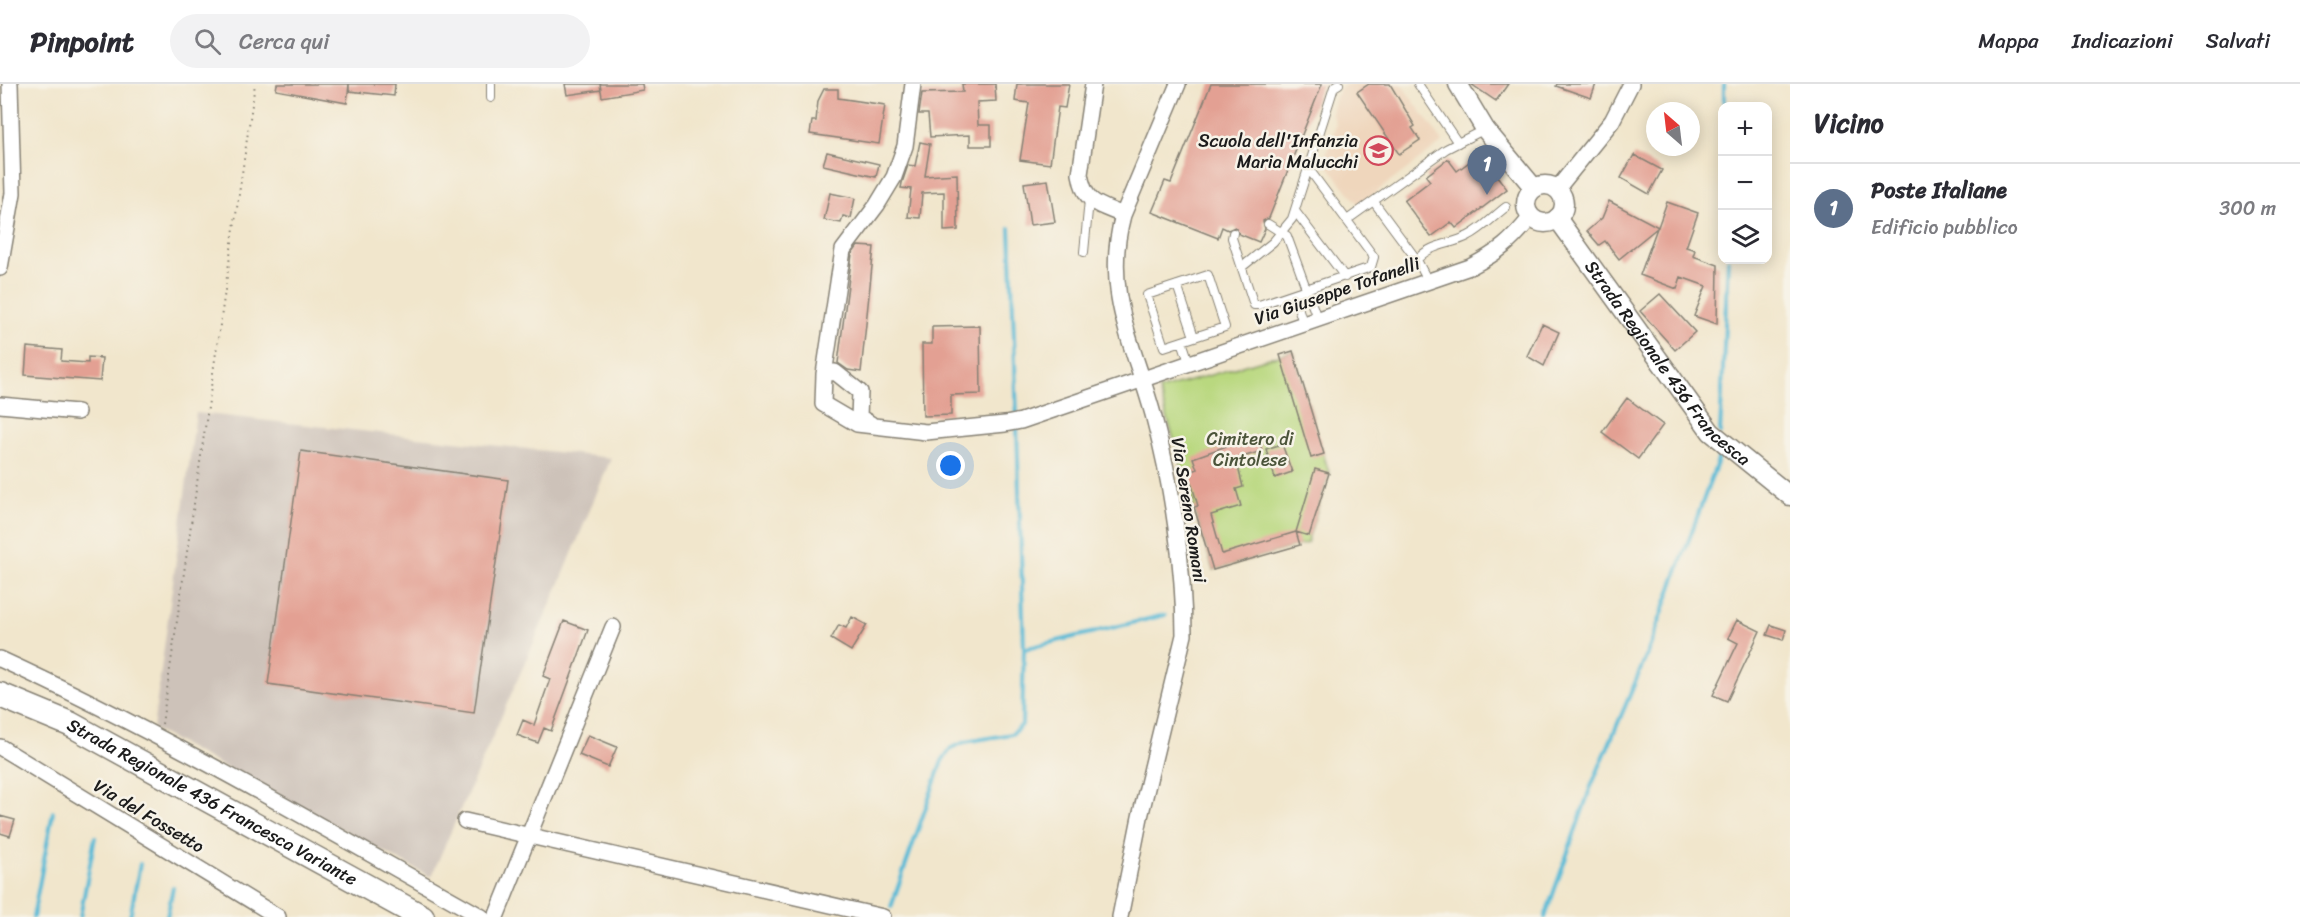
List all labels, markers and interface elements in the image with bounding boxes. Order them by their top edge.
search box [170,14,590,68]
text: Pinpoint [30,17,134,66]
text: Cerca qui [239,22,329,61]
text: Mappa [1978,22,2039,60]
text: Indicazioni [2072,22,2173,60]
text: Salvati [2206,22,2270,60]
icon: search [191,25,224,58]
text: Vicino [1814,100,1884,146]
north arrow [1646,102,1700,156]
map controls [1718,102,1772,264]
button: + [1718,102,1772,156]
place label: Scuola dell'Infanzia Maria Malucchi [1198,125,1359,178]
school or university icon: Scuola dell'Infanzia Maria Malucchi [1363,135,1395,167]
pin: 1 [1468,146,1506,195]
button: − [1718,156,1772,210]
text: Poste Italiane [1871,171,2007,210]
text: 1 [1829,191,1838,226]
text: 300 m [2219,191,2276,226]
button: layers [1718,210,1772,264]
text: Edificio pubblico [1871,210,2018,245]
street label: Via Giuseppe Tofanelli [1250,247,1425,334]
street label: Strada Regionale 436 Francesca [1576,253,1758,474]
park label: Cimitero di Cintolese [1206,423,1295,476]
street label: Via Sereno Romani [1162,435,1216,586]
your location [936,451,965,480]
street label: Strada Regionale 436 Francesca Variante [61,709,364,895]
street label: Via del Fossetto [87,770,211,862]

